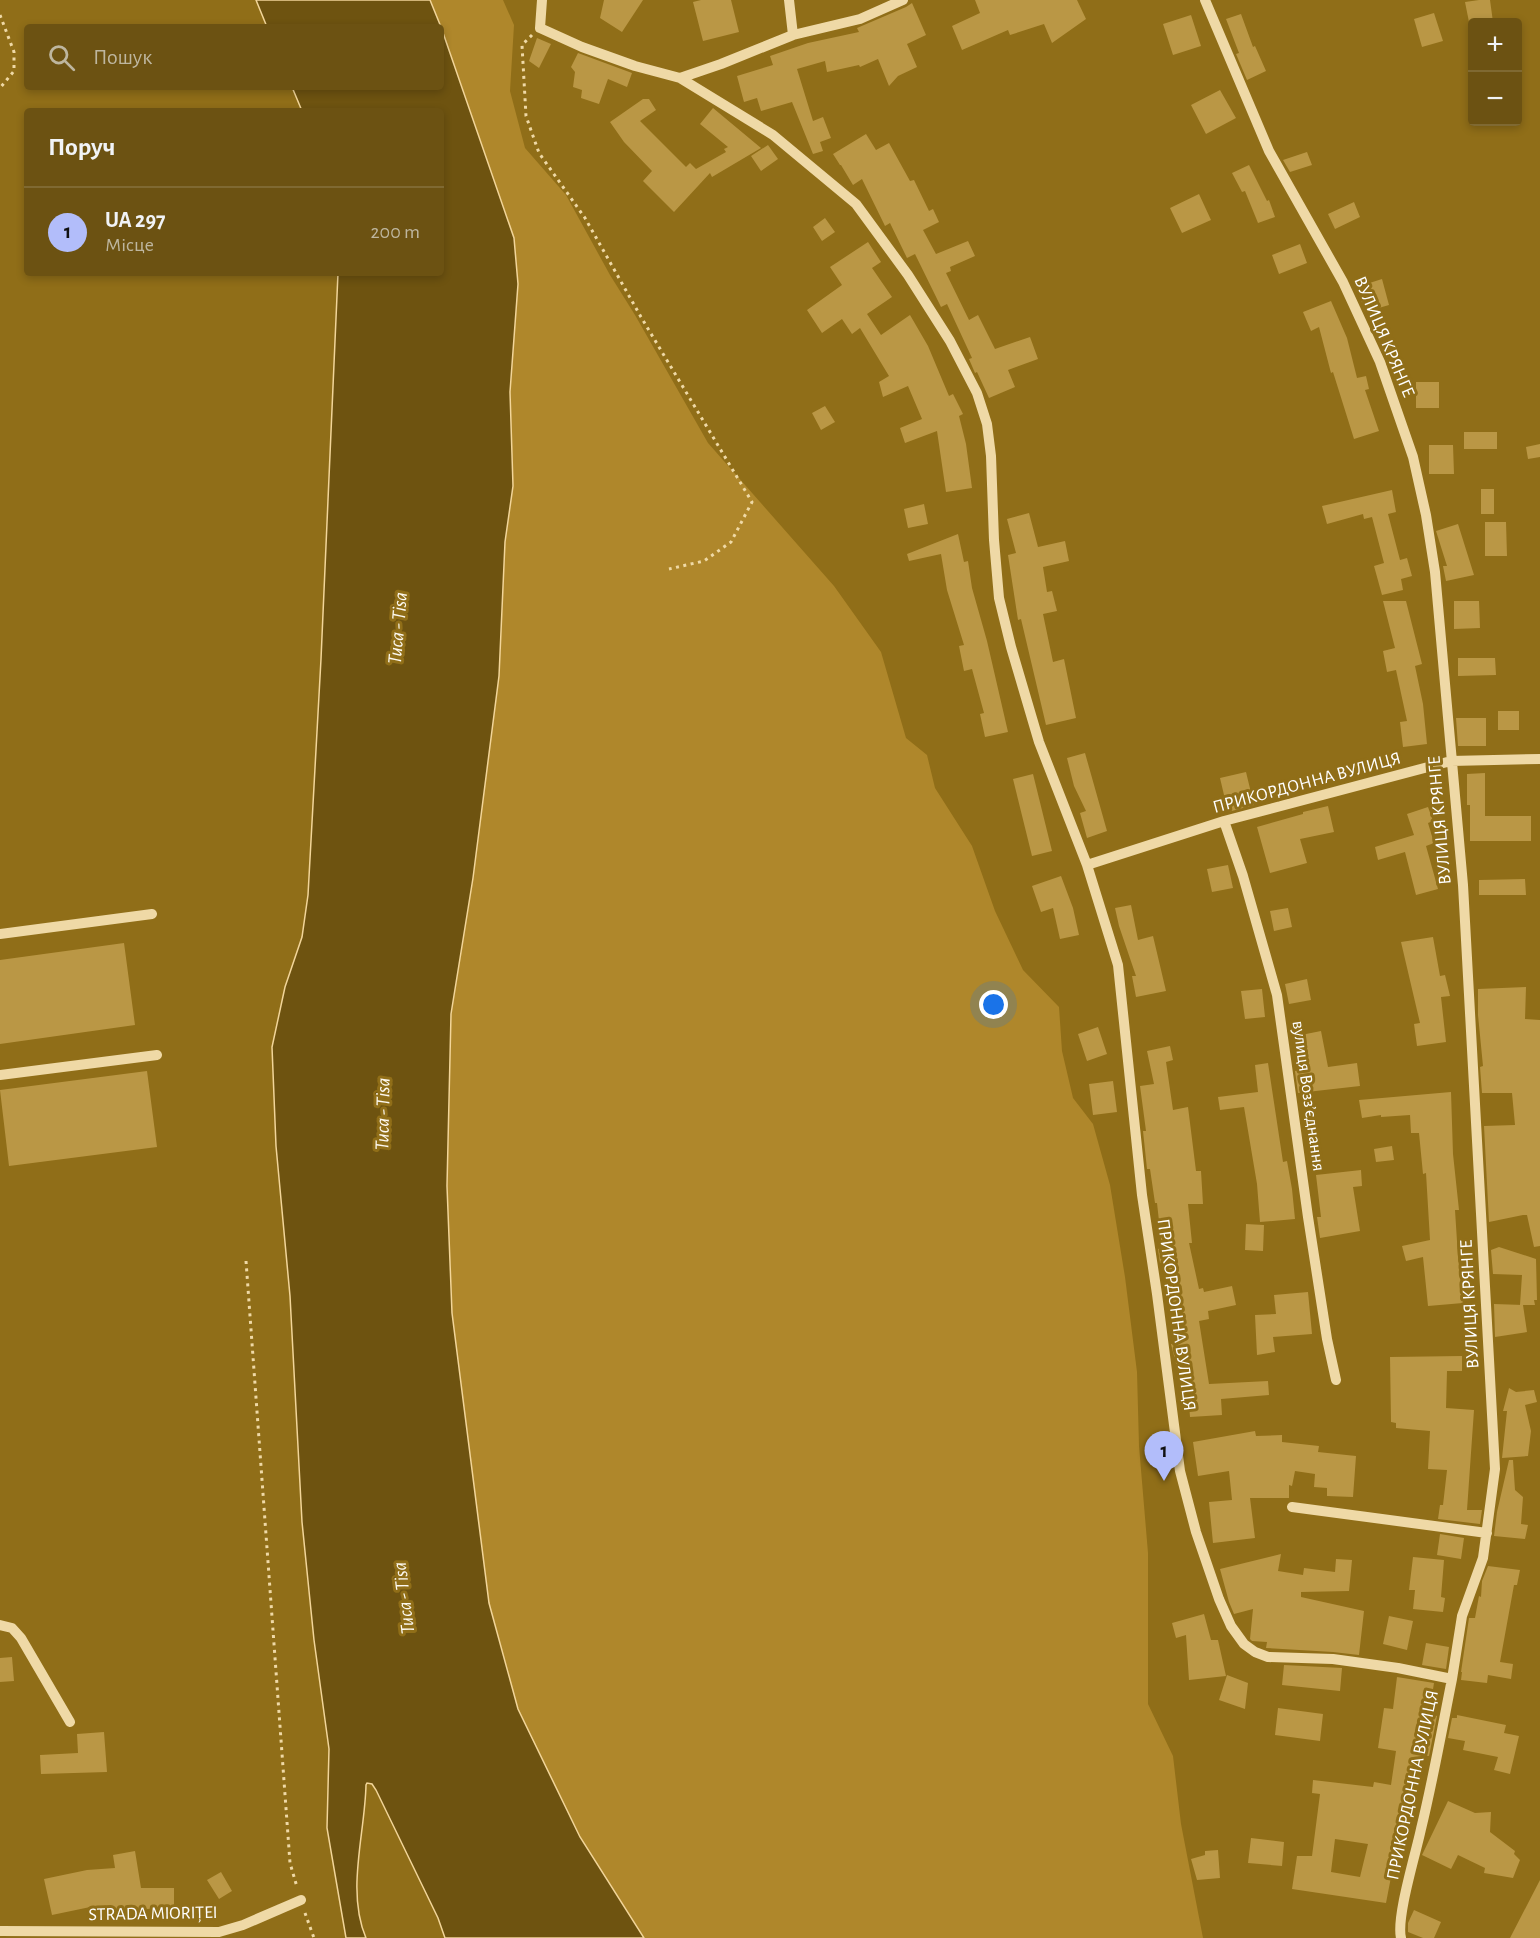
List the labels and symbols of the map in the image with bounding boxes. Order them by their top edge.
street label: ВУЛИЦЯ КРЯНГЕ [1350,274,1418,400]
water label: Тиса - Tisa [385,591,411,665]
street label: ПРИКОРДОННА ВУЛИЦЯ [1211,749,1403,817]
street label: ВУЛИЦЯ КРЯНГЕ [1425,755,1455,885]
your location [979,990,1008,1019]
street label: вулиця Воззʼєднання [1289,1020,1327,1172]
water label: Тиса - Tisa [372,1078,394,1150]
street label: ПРИКОРДОННА ВУЛИЦЯ [1154,1218,1198,1412]
street label: ВУЛИЦЯ КРЯНГЕ [1458,1239,1482,1369]
pin: 1 [1144,1432,1184,1481]
water label: Тиса - Tisa [390,1561,418,1635]
street label: ПРИКОРДОННА ВУЛИЦЯ [1384,1688,1442,1882]
street label: STRADA MIORIȚEI [88,1904,218,1925]

